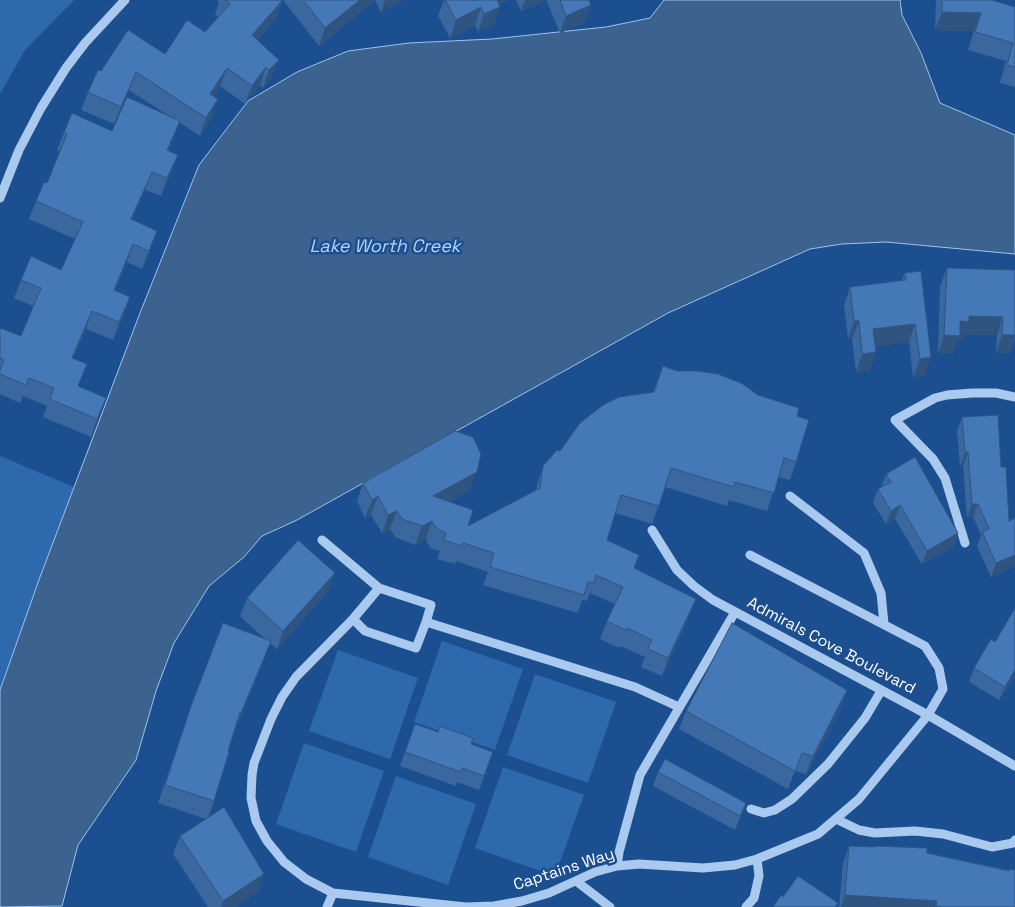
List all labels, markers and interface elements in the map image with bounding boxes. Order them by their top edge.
water label: Lake Worth Creek [309,236,461,258]
street label: Admirals Cove Boulevard [743,593,919,699]
street label: Captains Way [511,845,617,895]

